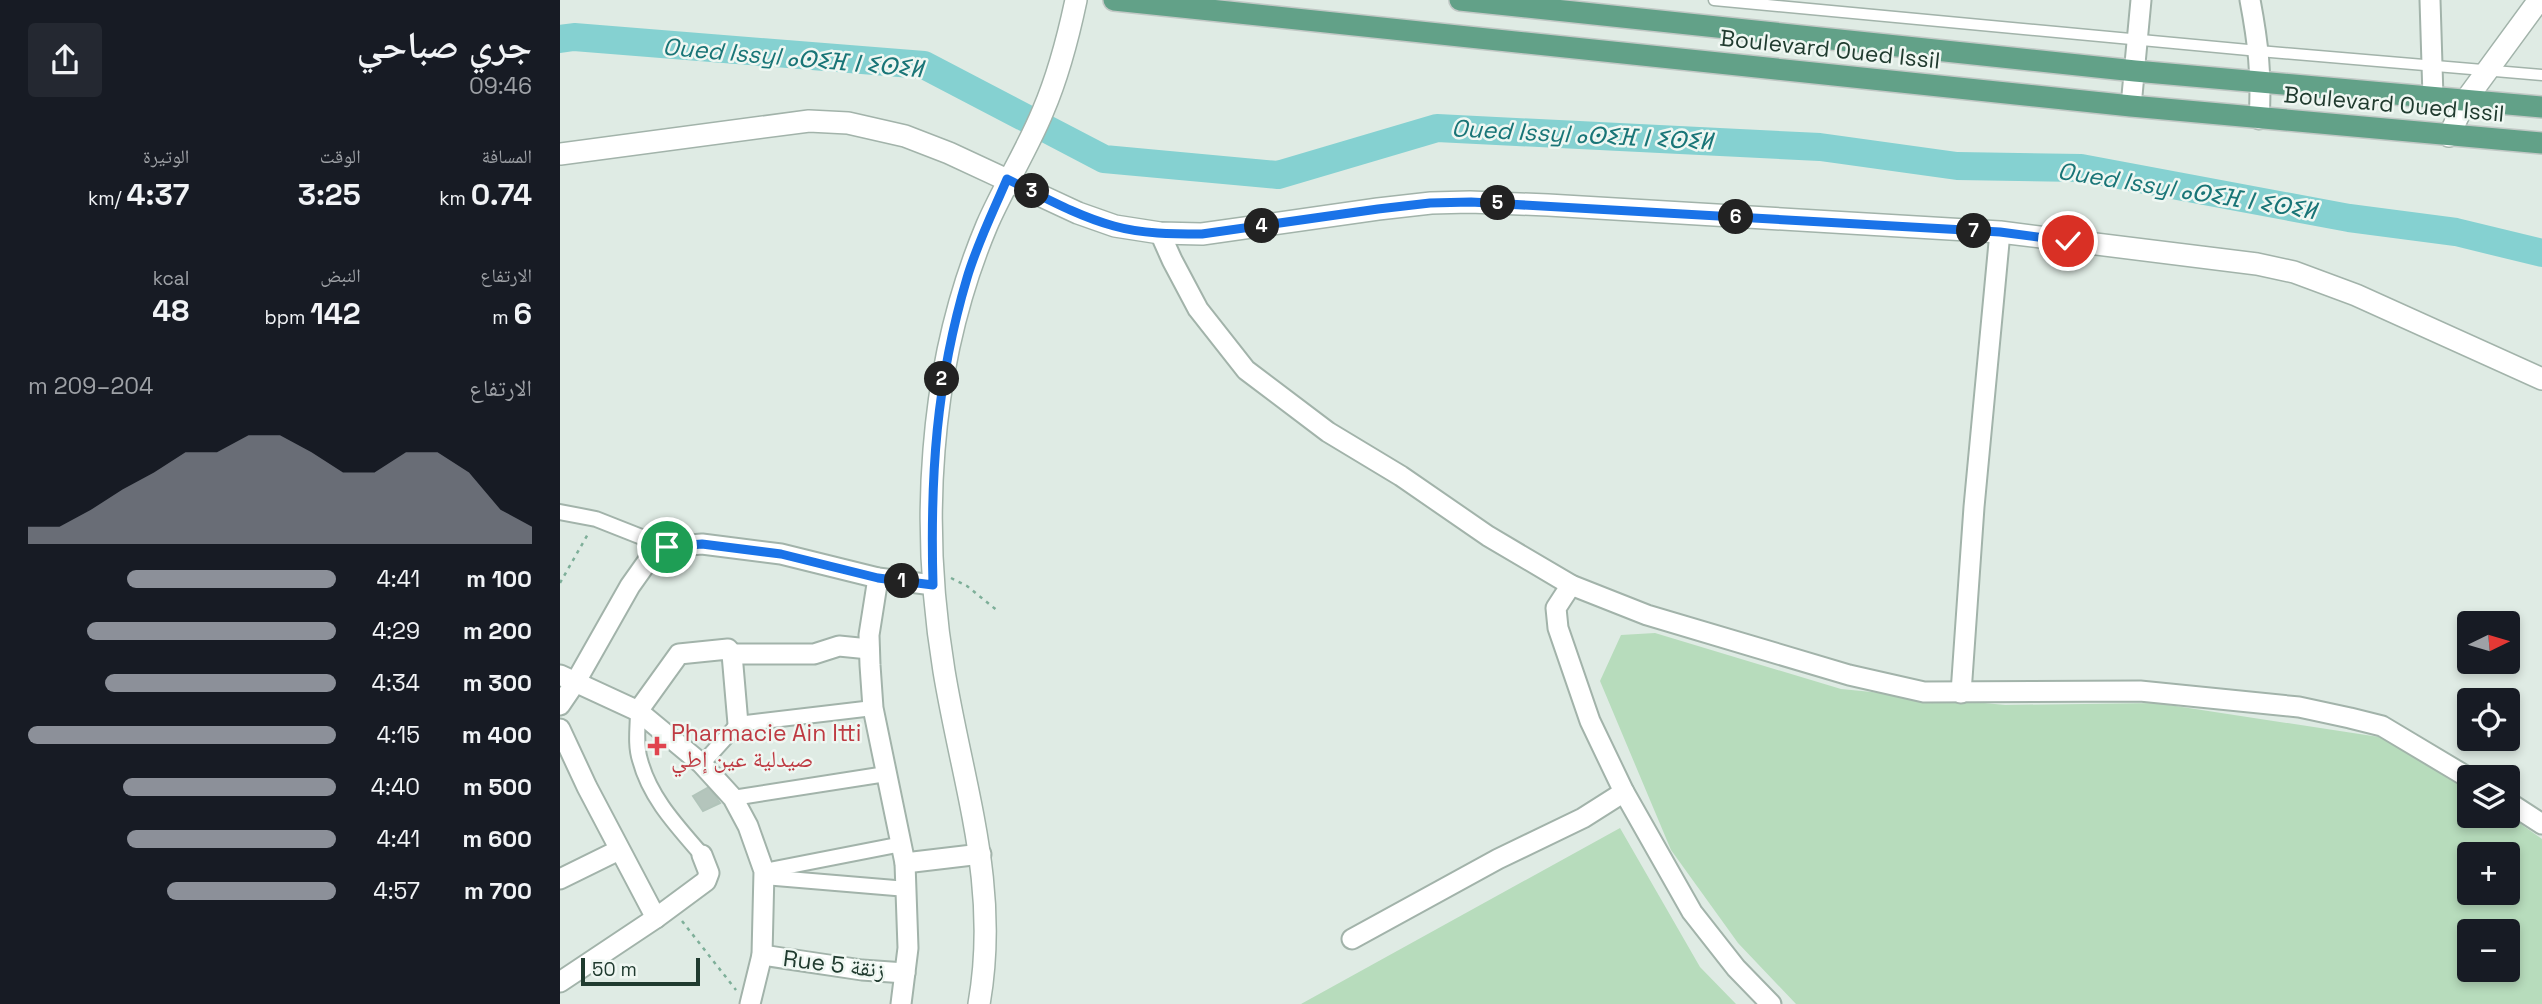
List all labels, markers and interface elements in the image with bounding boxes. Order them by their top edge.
text: جري صباحي [356,21,532,69]
button: share [28,23,102,97]
street label: Boulevard Oued Issil [1718,23,1942,75]
water label: Oued Issyl ⴰⵙⵉⴼ ⵏ ⵉⵙⵉⵍ [661,31,927,85]
text: 09:46 [469,71,532,101]
street label: Boulevard Oued Issil [2282,79,2506,129]
water label: Oued Issyl ⴰⵙⵉⴼ ⵏ ⵉⵙⵉⵍ [1451,112,1716,157]
text: الوتيرة [143,144,189,169]
text: الوقت [320,144,361,169]
text: المسافة [482,144,532,169]
water label: Oued Issyl ⴰⵙⵉⴼ ⵏ ⵉⵙⵉⵍ [2055,155,2321,227]
pin: 3 [1014,174,1050,208]
text: 4:37 [126,175,189,214]
text: 3:25 [298,175,361,214]
text: 0.74 [471,175,532,214]
text: 3 [1026,178,1037,203]
text: /km [88,186,126,211]
text: km [439,186,471,211]
pin: 5 [1480,186,1516,220]
text: 5 [1492,190,1503,215]
pin: 6 [1718,200,1754,234]
text: 6 [1730,204,1741,229]
pin: 4 [1244,208,1280,244]
pin [2038,211,2098,271]
text: 4 [1255,213,1268,238]
pin: 7 [1956,214,1992,248]
text: 7 [1968,218,1979,243]
icon: check [2049,222,2087,260]
text: النبض [320,263,361,288]
text: الارتفاع [480,263,532,288]
text: kcal [153,266,189,291]
text: 48 [152,291,189,330]
text: 142 [310,294,361,333]
text: 6 [513,294,532,333]
text: bpm [265,305,310,330]
text: m [492,305,513,330]
pin: 2 [924,362,960,396]
text: 2 [936,366,947,391]
text: 204–209 m [28,371,153,401]
text: الارتفاع [469,373,532,403]
pin [637,517,697,577]
icon: arrive [648,528,686,566]
text: 4:41 [376,564,420,594]
text: 100 m [466,564,532,594]
pin: 1 [884,564,920,598]
text: 1 [897,568,906,593]
north arrow [2457,611,2520,674]
map controls [2457,611,2520,982]
text: 4:29 [372,616,420,646]
text: 200 m [463,616,532,646]
text: 4:34 [372,668,420,698]
text: 300 m [463,668,532,698]
button: locate [2457,688,2520,751]
place label: Pharmacie Ain Itti صيدلية عين إطي [671,718,862,778]
text: 4:15 [376,720,420,750]
text: 400 m [462,720,532,750]
marker: Pharmacie Ain Itti صيدلية عين إطي [649,738,665,754]
button: layers [2457,765,2520,828]
text: 4:40 [371,772,420,802]
text: 500 m [463,772,532,802]
text: 4:41 [376,824,420,854]
text: 600 m [462,824,532,854]
button: + [2457,842,2520,905]
text: 4:57 [373,876,420,906]
text: 700 m [464,876,532,906]
button: − [2457,919,2520,982]
street label: Rue 5 زنقة [781,943,887,985]
scale bar [581,955,700,987]
text: 50 m [592,957,637,982]

